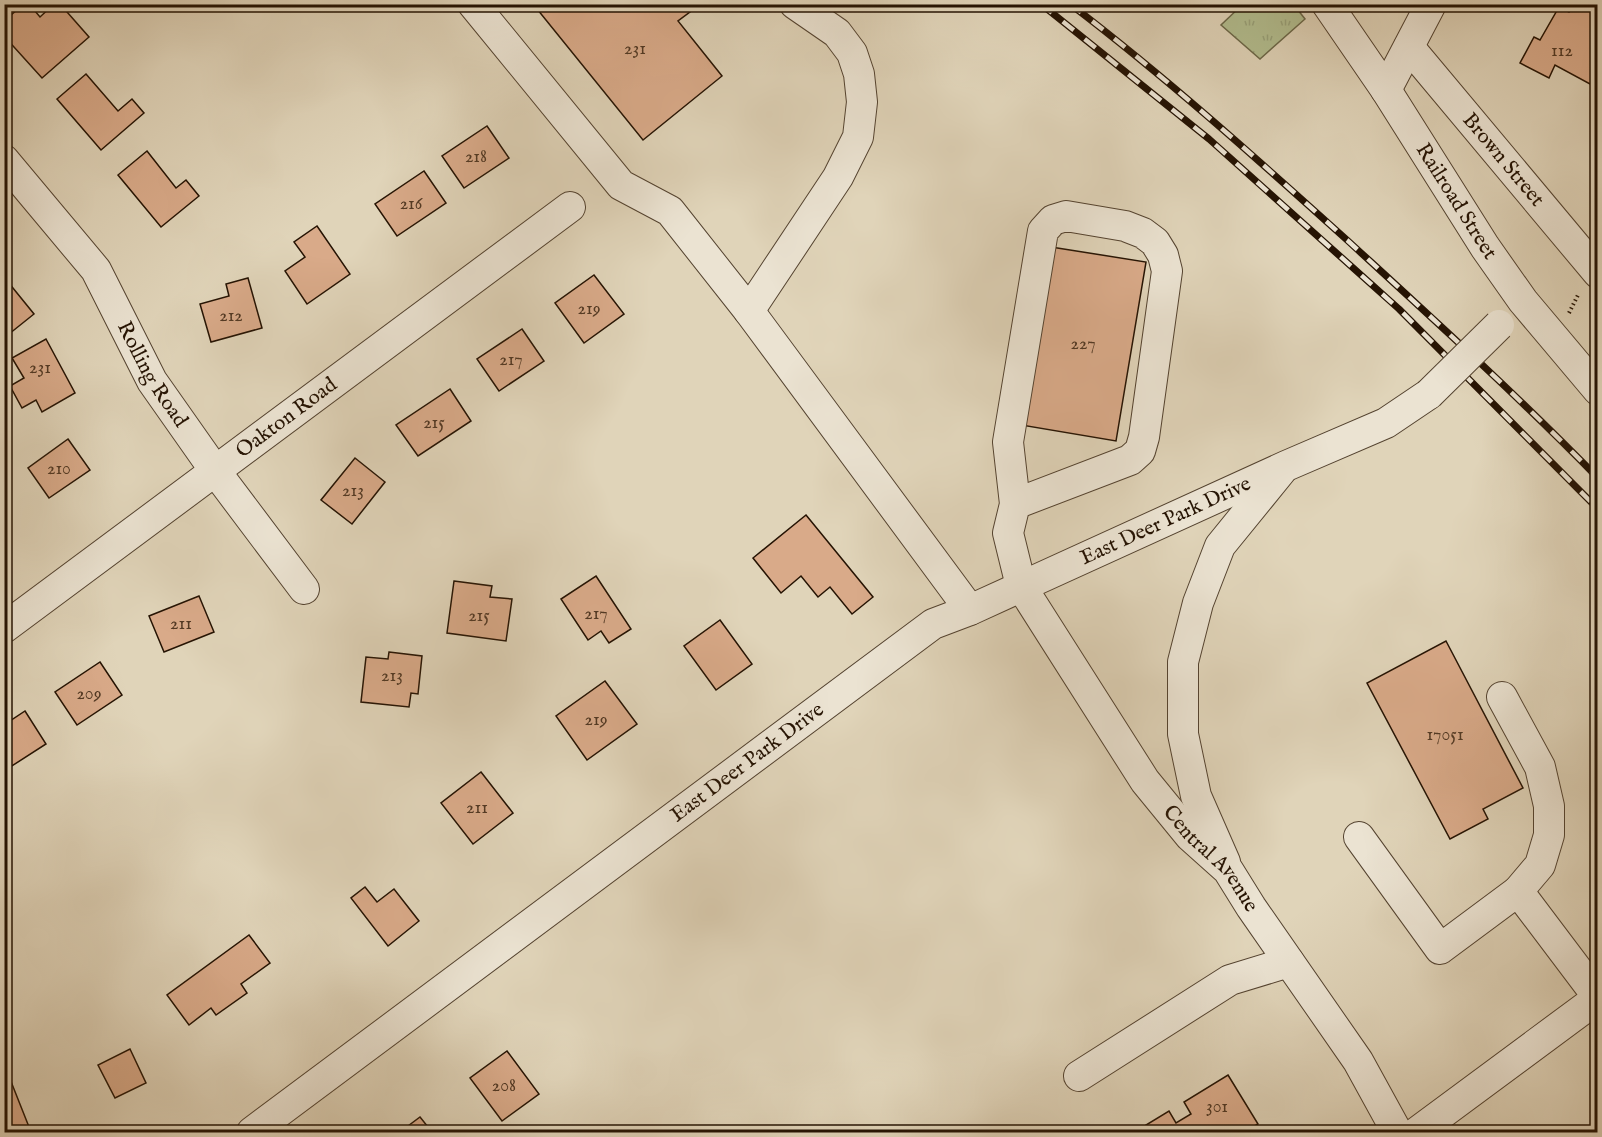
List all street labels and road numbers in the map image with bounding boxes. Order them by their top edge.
street label: Brown Street [1456,107,1550,212]
street label: Railroad Street [1409,138,1503,265]
street label: Rolling Road [111,317,194,433]
street label: Oakton Road [230,371,343,464]
street label: East Deer Park Drive [1076,470,1255,572]
street label: East Deer Park Drive [665,696,830,829]
street label: Central Avenue [1157,799,1265,918]

